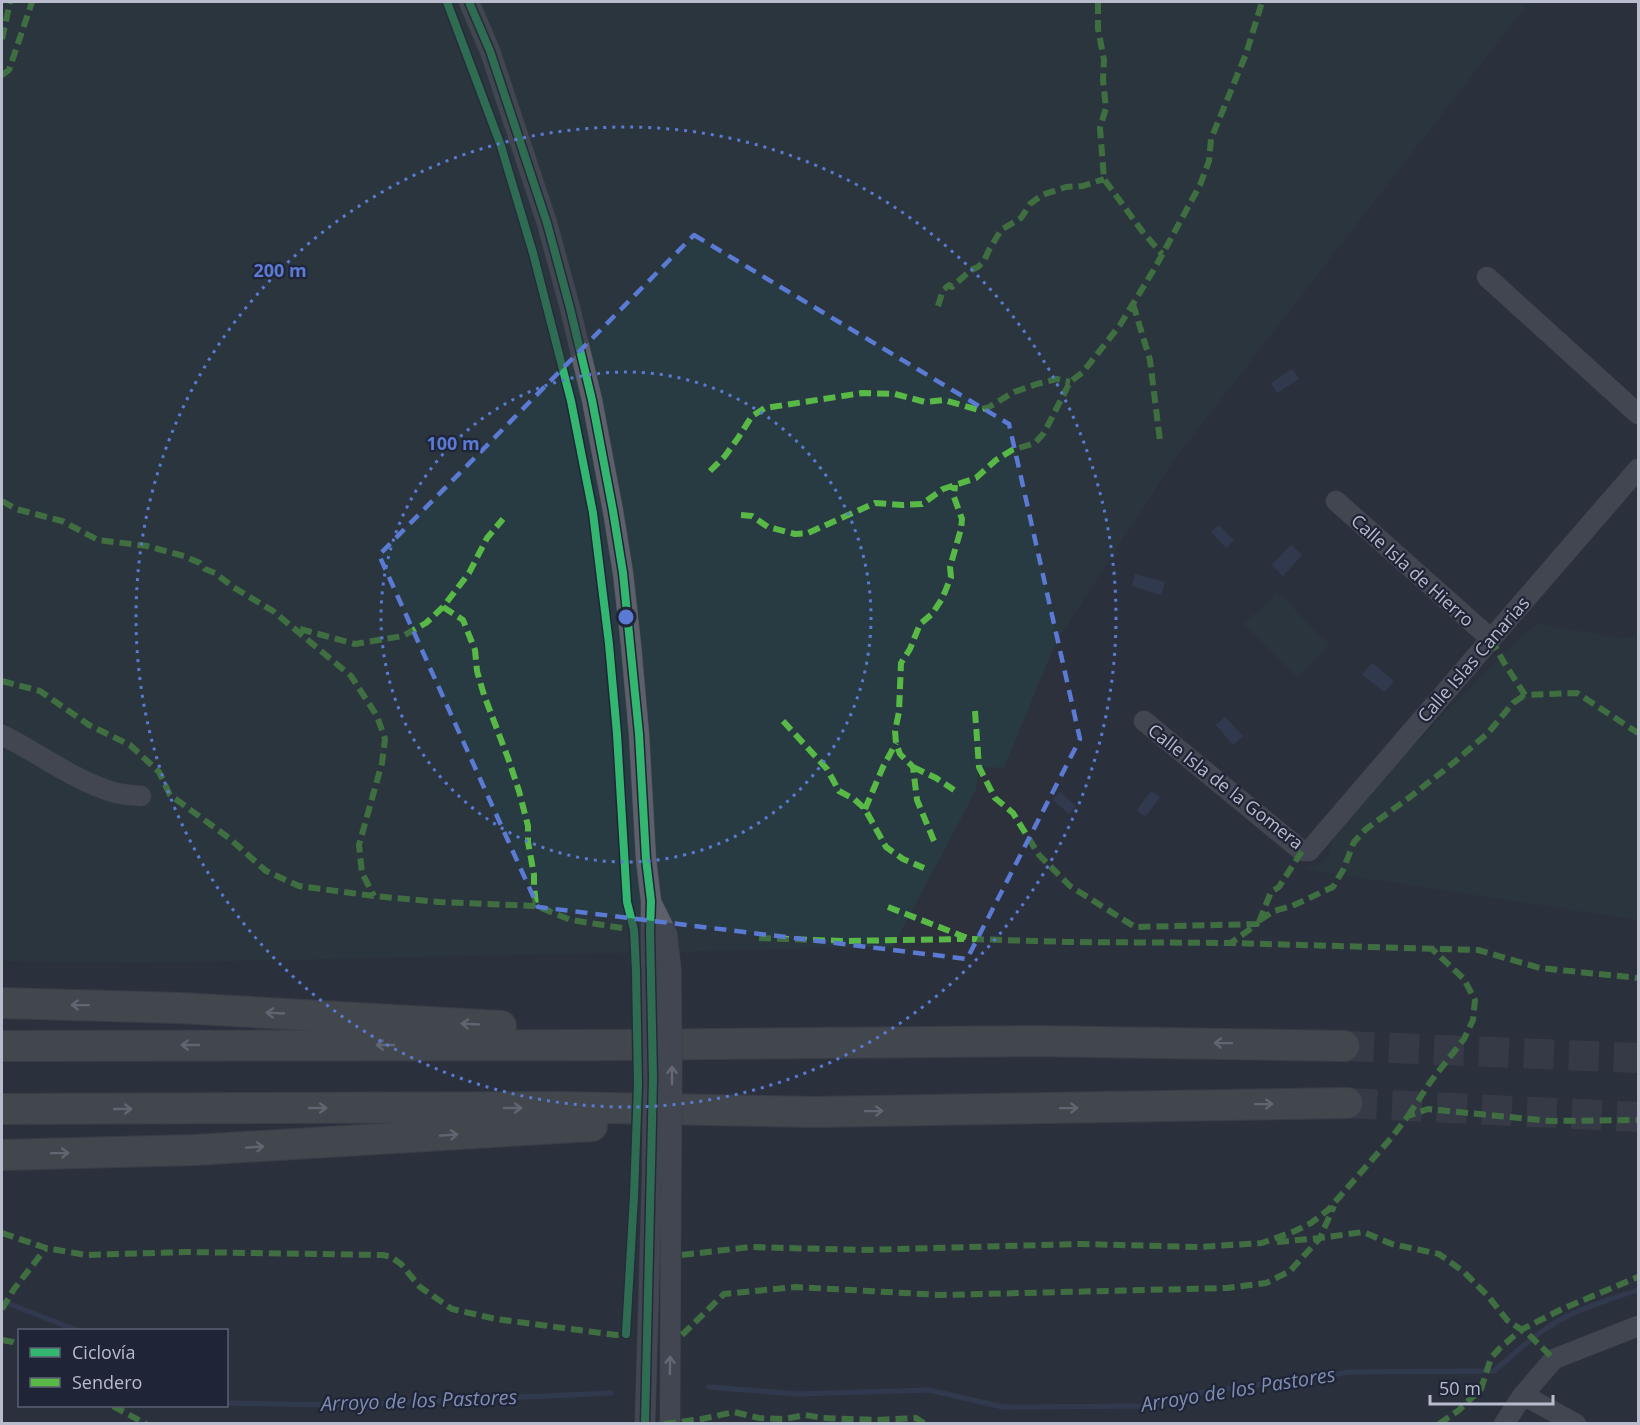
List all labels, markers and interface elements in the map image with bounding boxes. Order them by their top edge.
text: 200 m [253,258,307,282]
text: 100 m [426,431,480,455]
street label: Calle Isla de Hierro [1347,508,1479,632]
street label: Calle Islas Canarias [1412,591,1534,727]
centre of rings [616,607,636,627]
street label: Calle Isla de la Gomera [1143,718,1309,854]
one-way arrow [71,999,91,1011]
one-way arrow [265,1008,285,1019]
one-way arrow [460,1019,480,1030]
one-way arrow [1213,1038,1233,1049]
one-way arrow [181,1039,201,1051]
one-way arrow [376,1039,396,1051]
one-way arrow [666,1065,678,1085]
one-way arrow [1253,1098,1273,1110]
one-way arrow [307,1102,327,1114]
one-way arrow [502,1102,522,1113]
one-way arrow [1058,1102,1078,1113]
one-way arrow [112,1103,132,1115]
one-way arrow [863,1105,883,1117]
one-way arrow [439,1129,459,1140]
one-way arrow [244,1141,264,1152]
one-way arrow [49,1148,69,1159]
legend [18,1329,228,1407]
text: Ciclovía [72,1340,135,1364]
one-way arrow [664,1356,676,1376]
water label: Arroyo de los Pastores [1137,1360,1337,1418]
scale bar [1430,1368,1553,1406]
text: Sendero [72,1370,142,1394]
text: 50 m [1439,1376,1481,1400]
water label: Arroyo de los Pastores [318,1383,518,1417]

